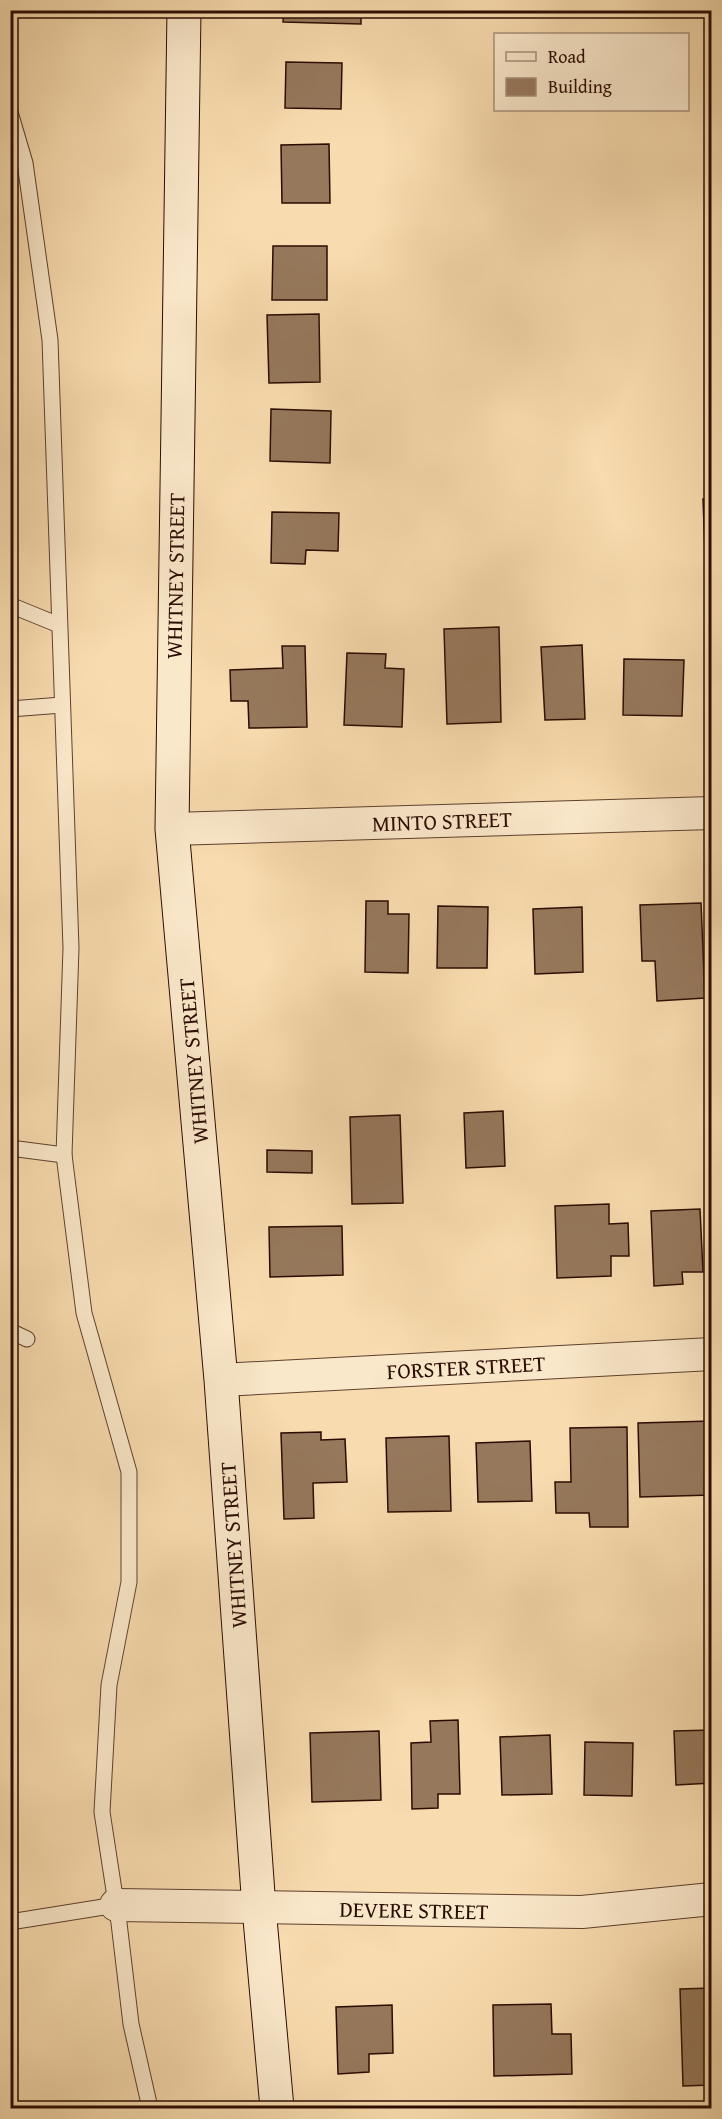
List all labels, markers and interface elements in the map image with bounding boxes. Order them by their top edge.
legend [494,33,689,111]
text: Road [548,43,586,70]
text: Building [548,73,612,100]
street label: WHITNEY STREET [158,493,192,659]
street label: MINTO STREET [371,803,513,839]
street label: WHITNEY STREET [170,977,216,1145]
street label: FORSTER STREET [386,1347,546,1387]
street label: WHITNEY STREET [211,1461,255,1629]
street label: DEVERE STREET [339,1893,489,1927]

